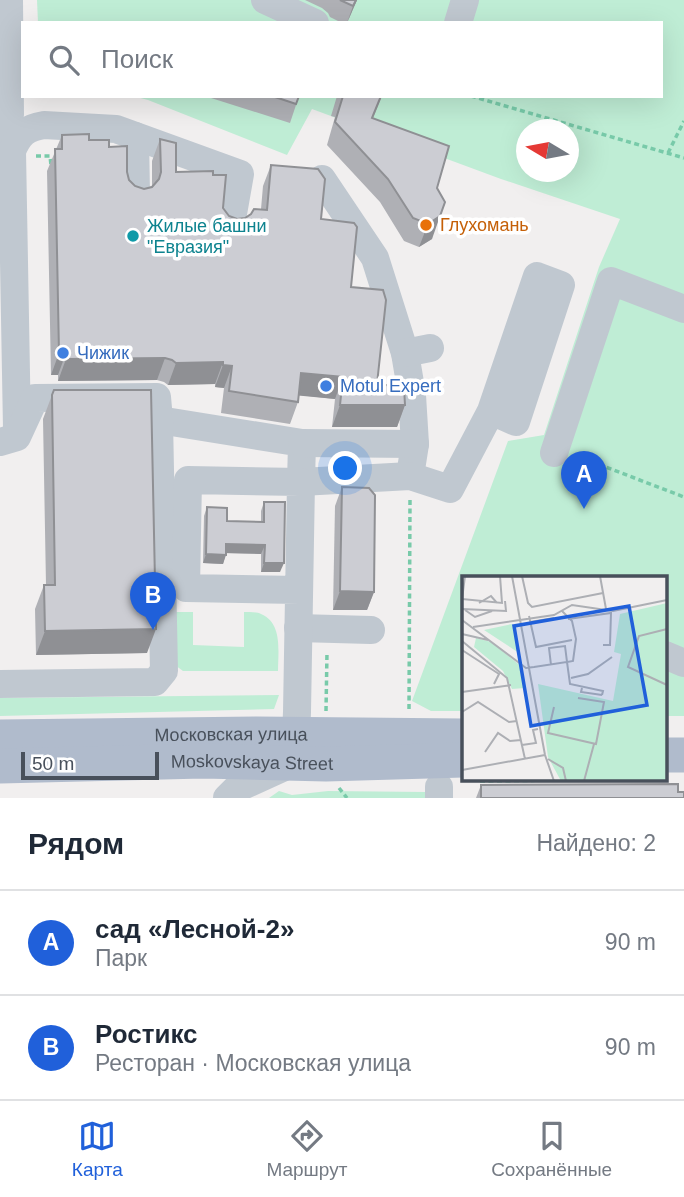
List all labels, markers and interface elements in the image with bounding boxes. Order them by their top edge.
search box [21,21,663,98]
icon: search [45,41,83,79]
text: Поиск [101,44,173,74]
north arrow [516,119,579,182]
place label: Глухомань [440,215,529,235]
place label: Жилые башни "Евразия" [147,216,266,257]
marker: Глухомань [418,217,434,233]
marker: Жилые башни "Евразия" [125,228,141,244]
place label: Чижик [77,343,129,363]
marker: Чижик [55,345,71,361]
place label: Motul Expert [340,376,441,396]
marker: Motul Expert [318,378,334,394]
your location [328,451,362,485]
pin: A [561,451,607,509]
pin: B [130,572,176,630]
inset map [462,576,666,780]
street label: Московская улица [154,724,309,745]
scale bar [21,749,159,781]
street label: Moskovskaya Street [171,751,333,774]
text: 50 m [32,753,74,774]
text: Рядом [28,827,124,860]
text: Найдено: 2 [536,830,656,856]
text: сад «Лесной-2» [95,914,294,944]
text: A [43,929,59,955]
text: 90 m [605,929,656,955]
text: Парк [95,945,147,971]
text: Ростикс [95,1019,198,1049]
text: B [43,1034,59,1060]
text: 90 m [605,1034,656,1060]
text: Ресторан · Московская улица [95,1050,411,1076]
tab: Карта [72,1117,123,1181]
tab: Маршрут [266,1117,347,1181]
tab: Сохранённые [491,1117,612,1181]

